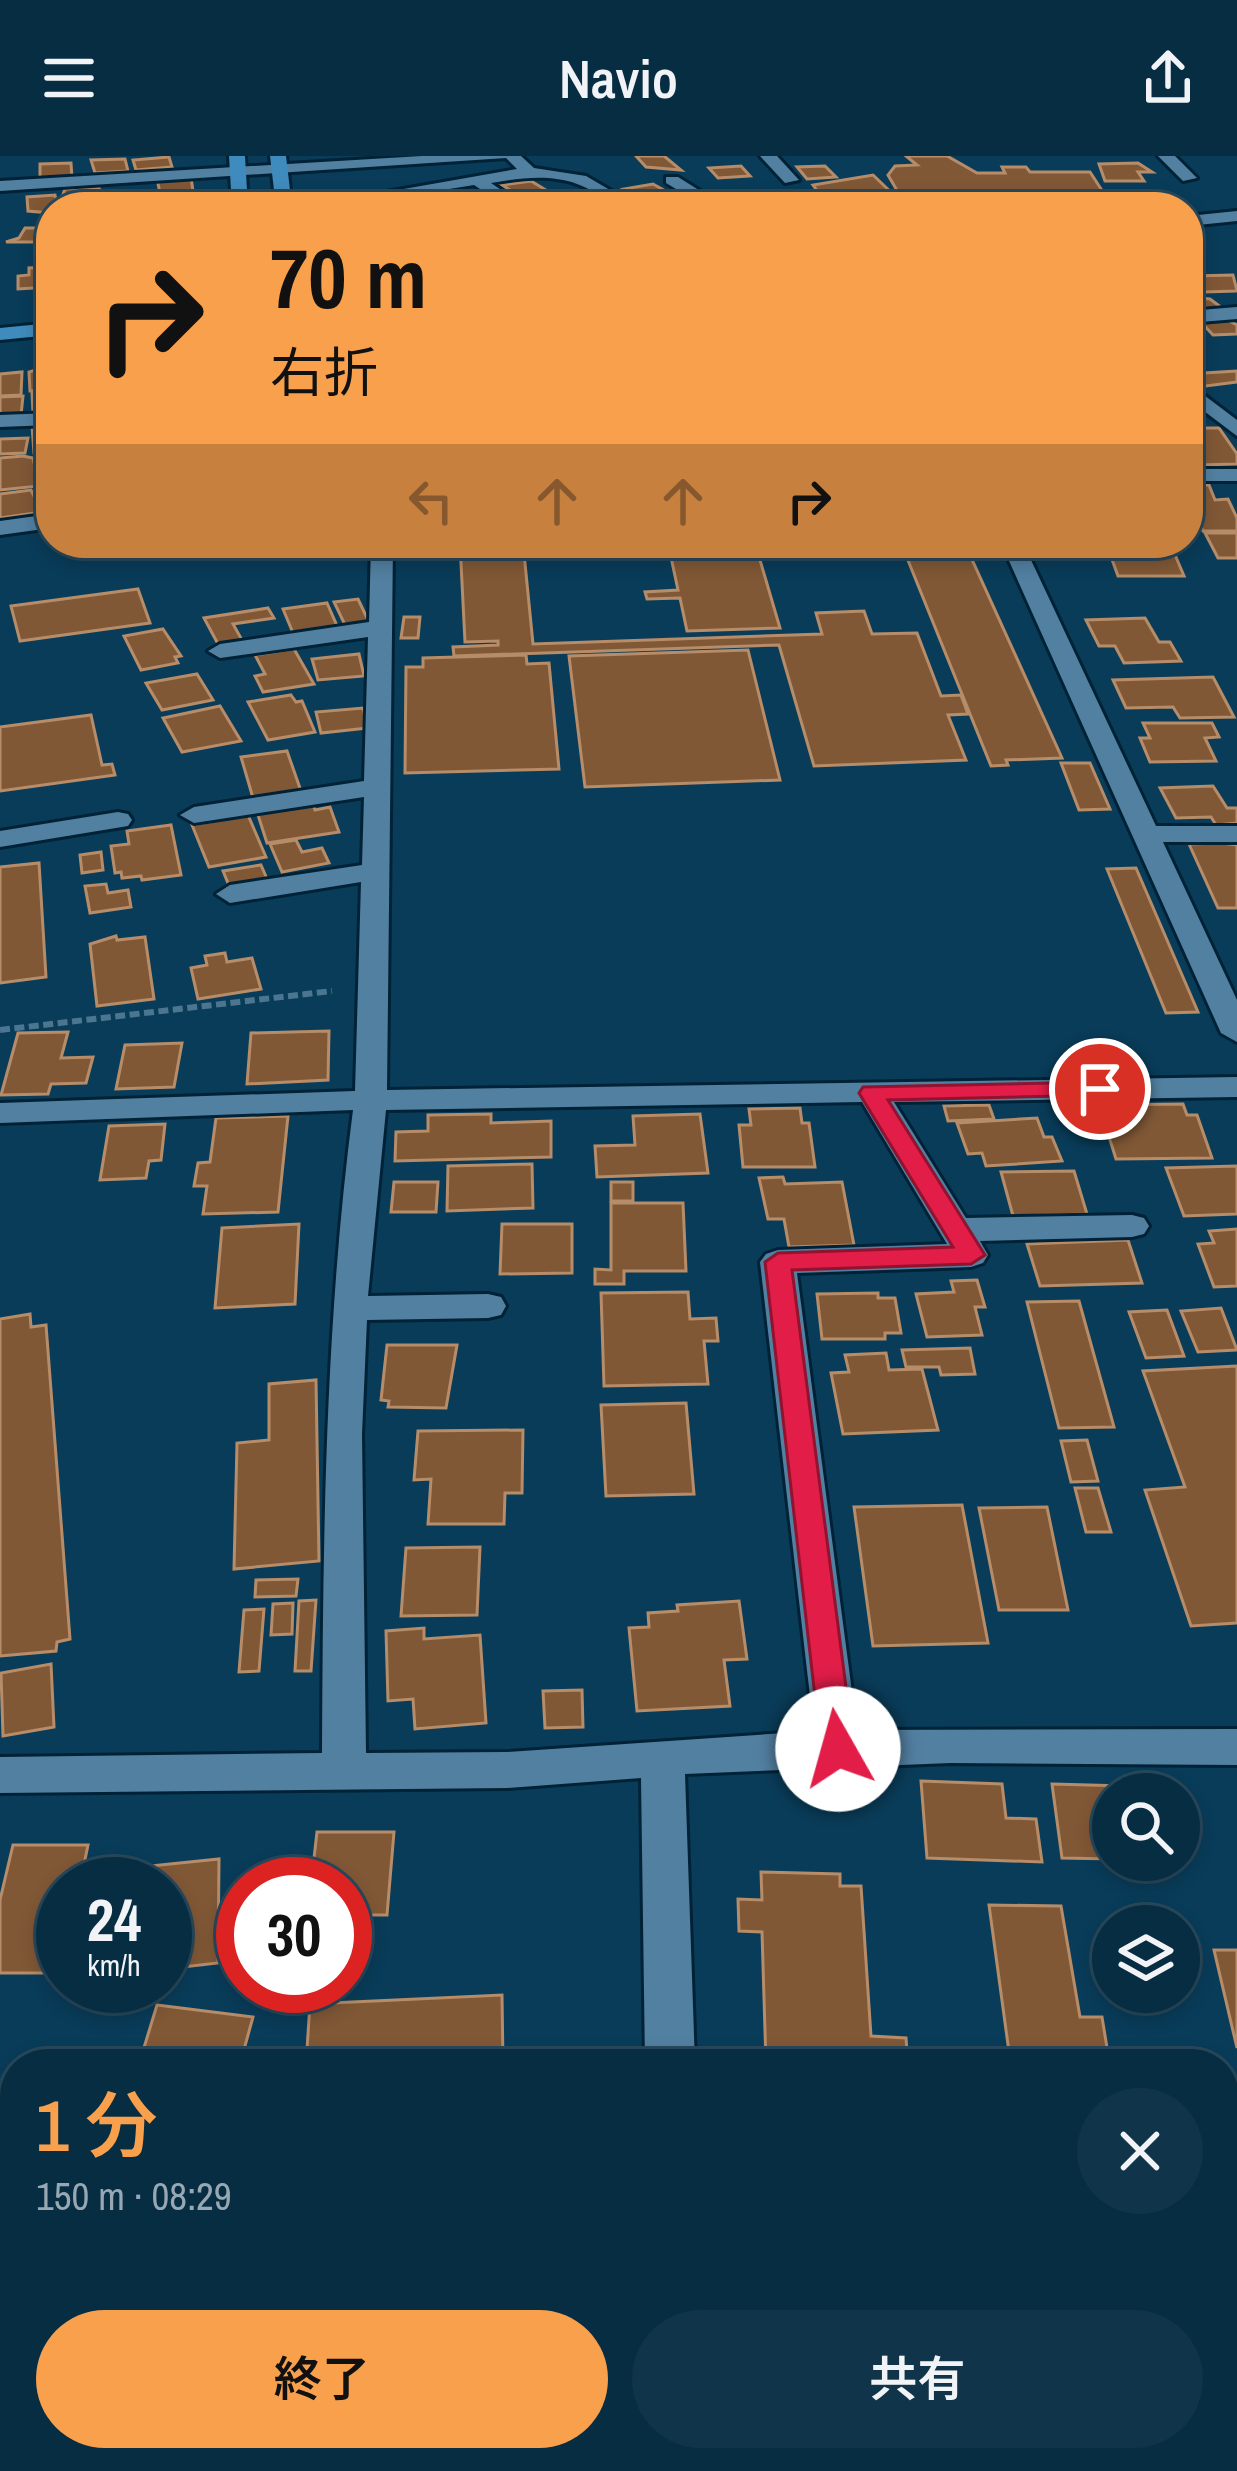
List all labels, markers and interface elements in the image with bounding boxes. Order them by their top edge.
text: Navio [559,42,678,115]
icon: menu [36,45,102,111]
icon: share [1135,45,1201,111]
text: 70 m [270,221,427,334]
icon: right [72,240,228,396]
text: 右折 [270,336,378,409]
icon: left [398,468,464,534]
icon: ahead [524,468,590,534]
icon: ahead [650,468,716,534]
icon: right [776,468,842,534]
pin [1049,1038,1151,1140]
icon: arrive [1067,1056,1133,1122]
position arrow [775,1686,901,1812]
map controls [1092,1773,1200,2013]
button: search [1092,1773,1200,1881]
speed limit sign: 30 [216,1857,372,2013]
text: 24 [87,1879,141,1960]
button: layers [1092,1905,1200,2013]
text: km/h [87,1945,141,1985]
text: 1 分 [36,2076,157,2173]
button: close [1077,2088,1203,2214]
text: 150 m · 08:29 [36,2170,232,2222]
button: 終了 [36,2310,608,2448]
button: 共有 [632,2310,1203,2448]

